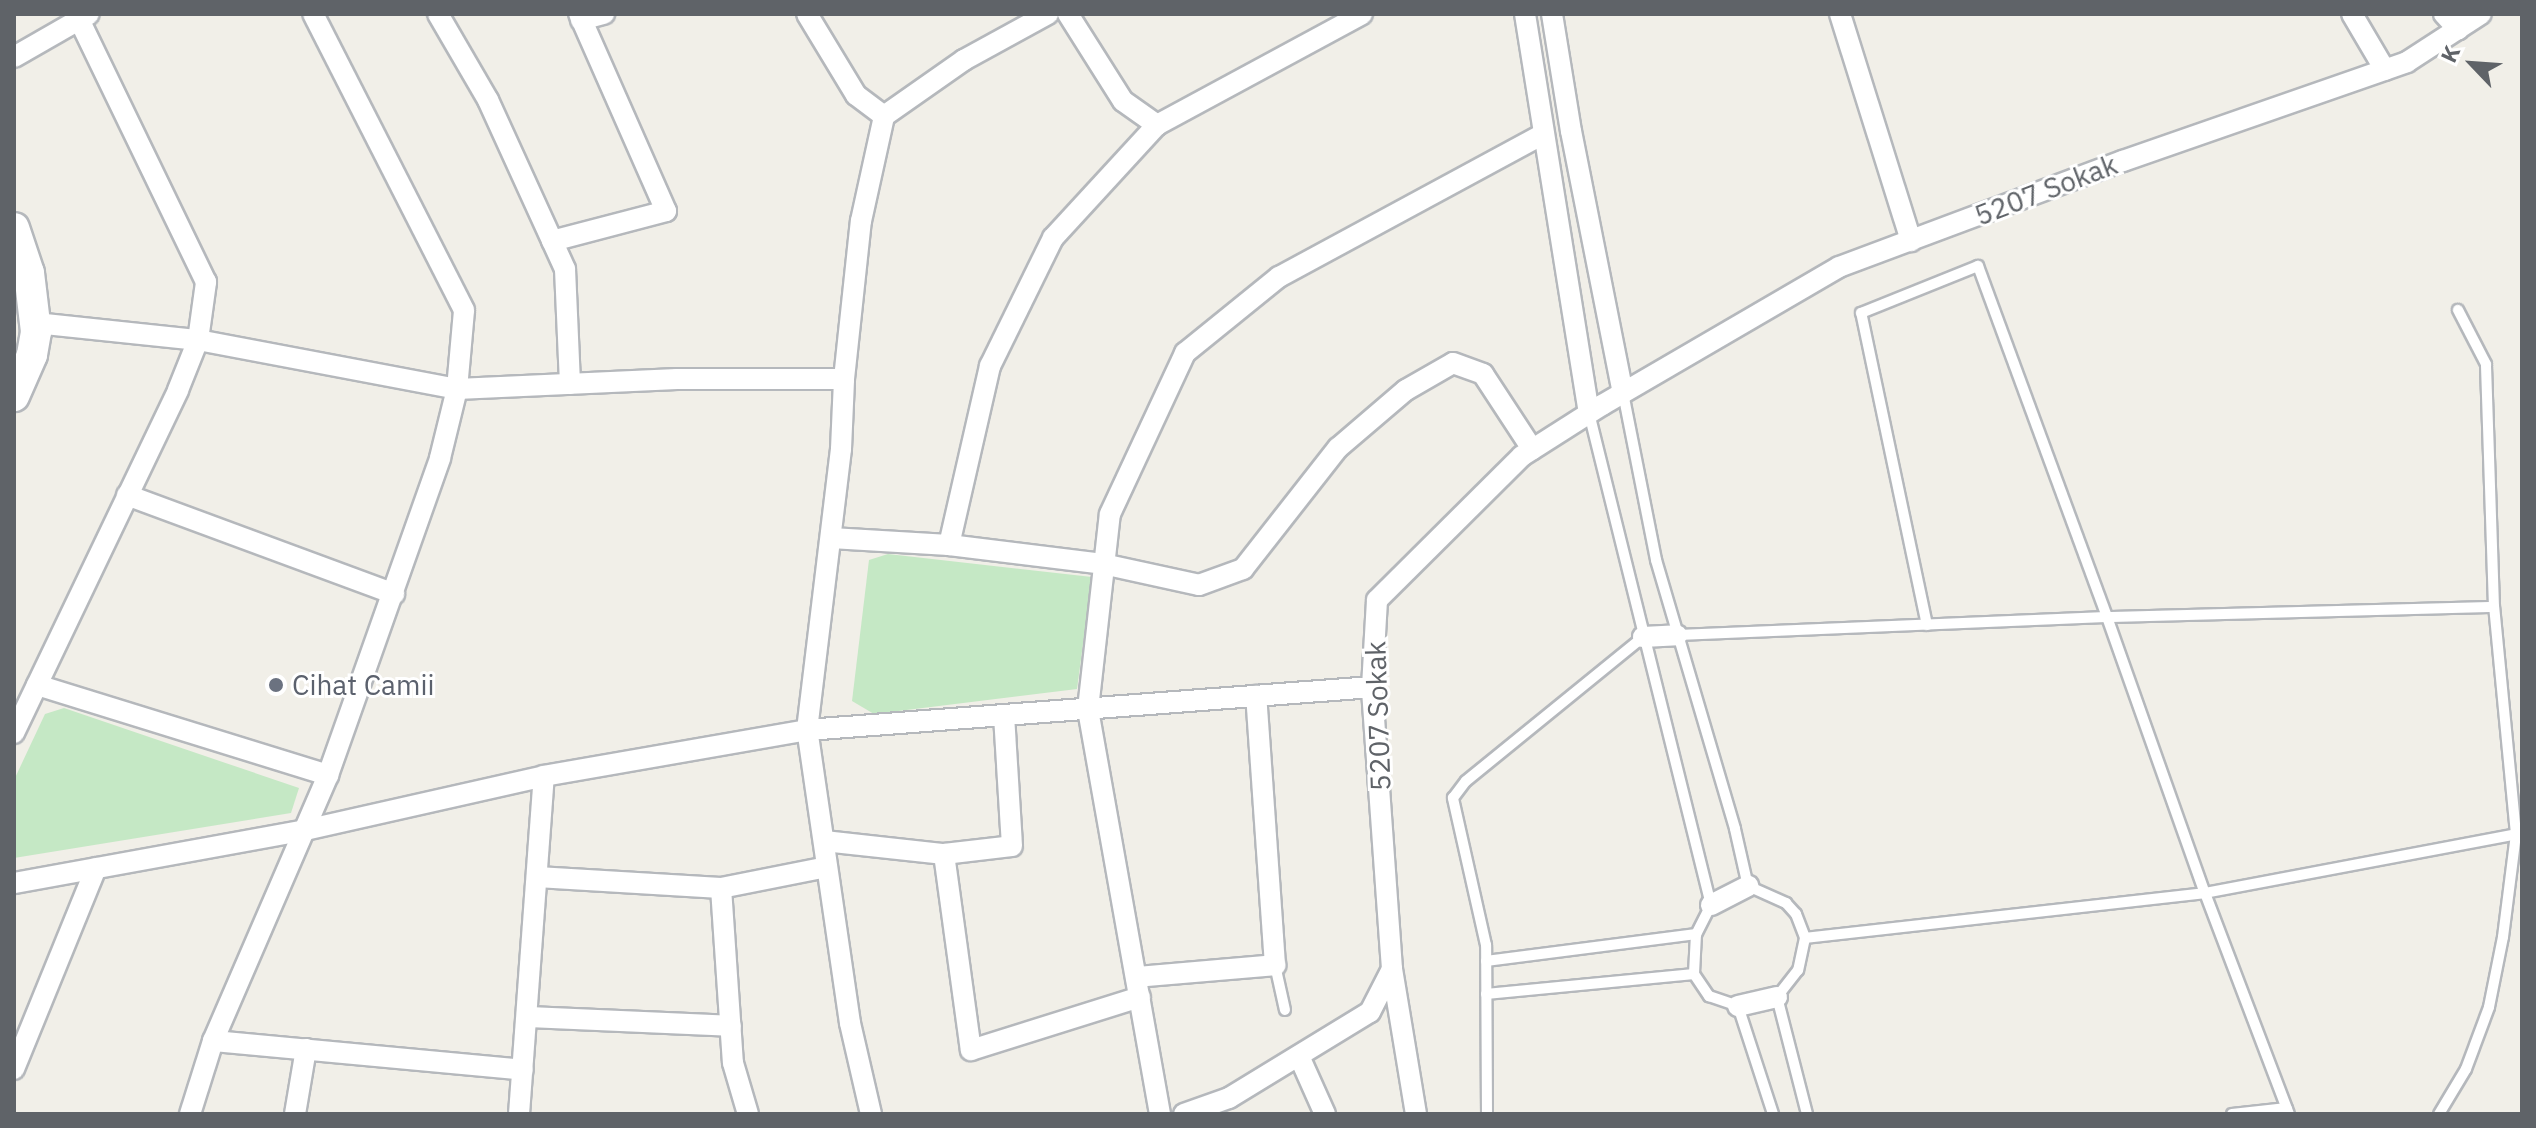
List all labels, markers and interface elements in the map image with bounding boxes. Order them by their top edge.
north arrow [2432,24,2512,104]
text: K [2433,41,2466,67]
street label: 5207 Sokak [1970,147,2122,233]
street label: 5207 Sokak [1359,640,1397,792]
place label: Cihat Camii [292,668,434,702]
marker: Cihat Camii [267,676,285,694]

